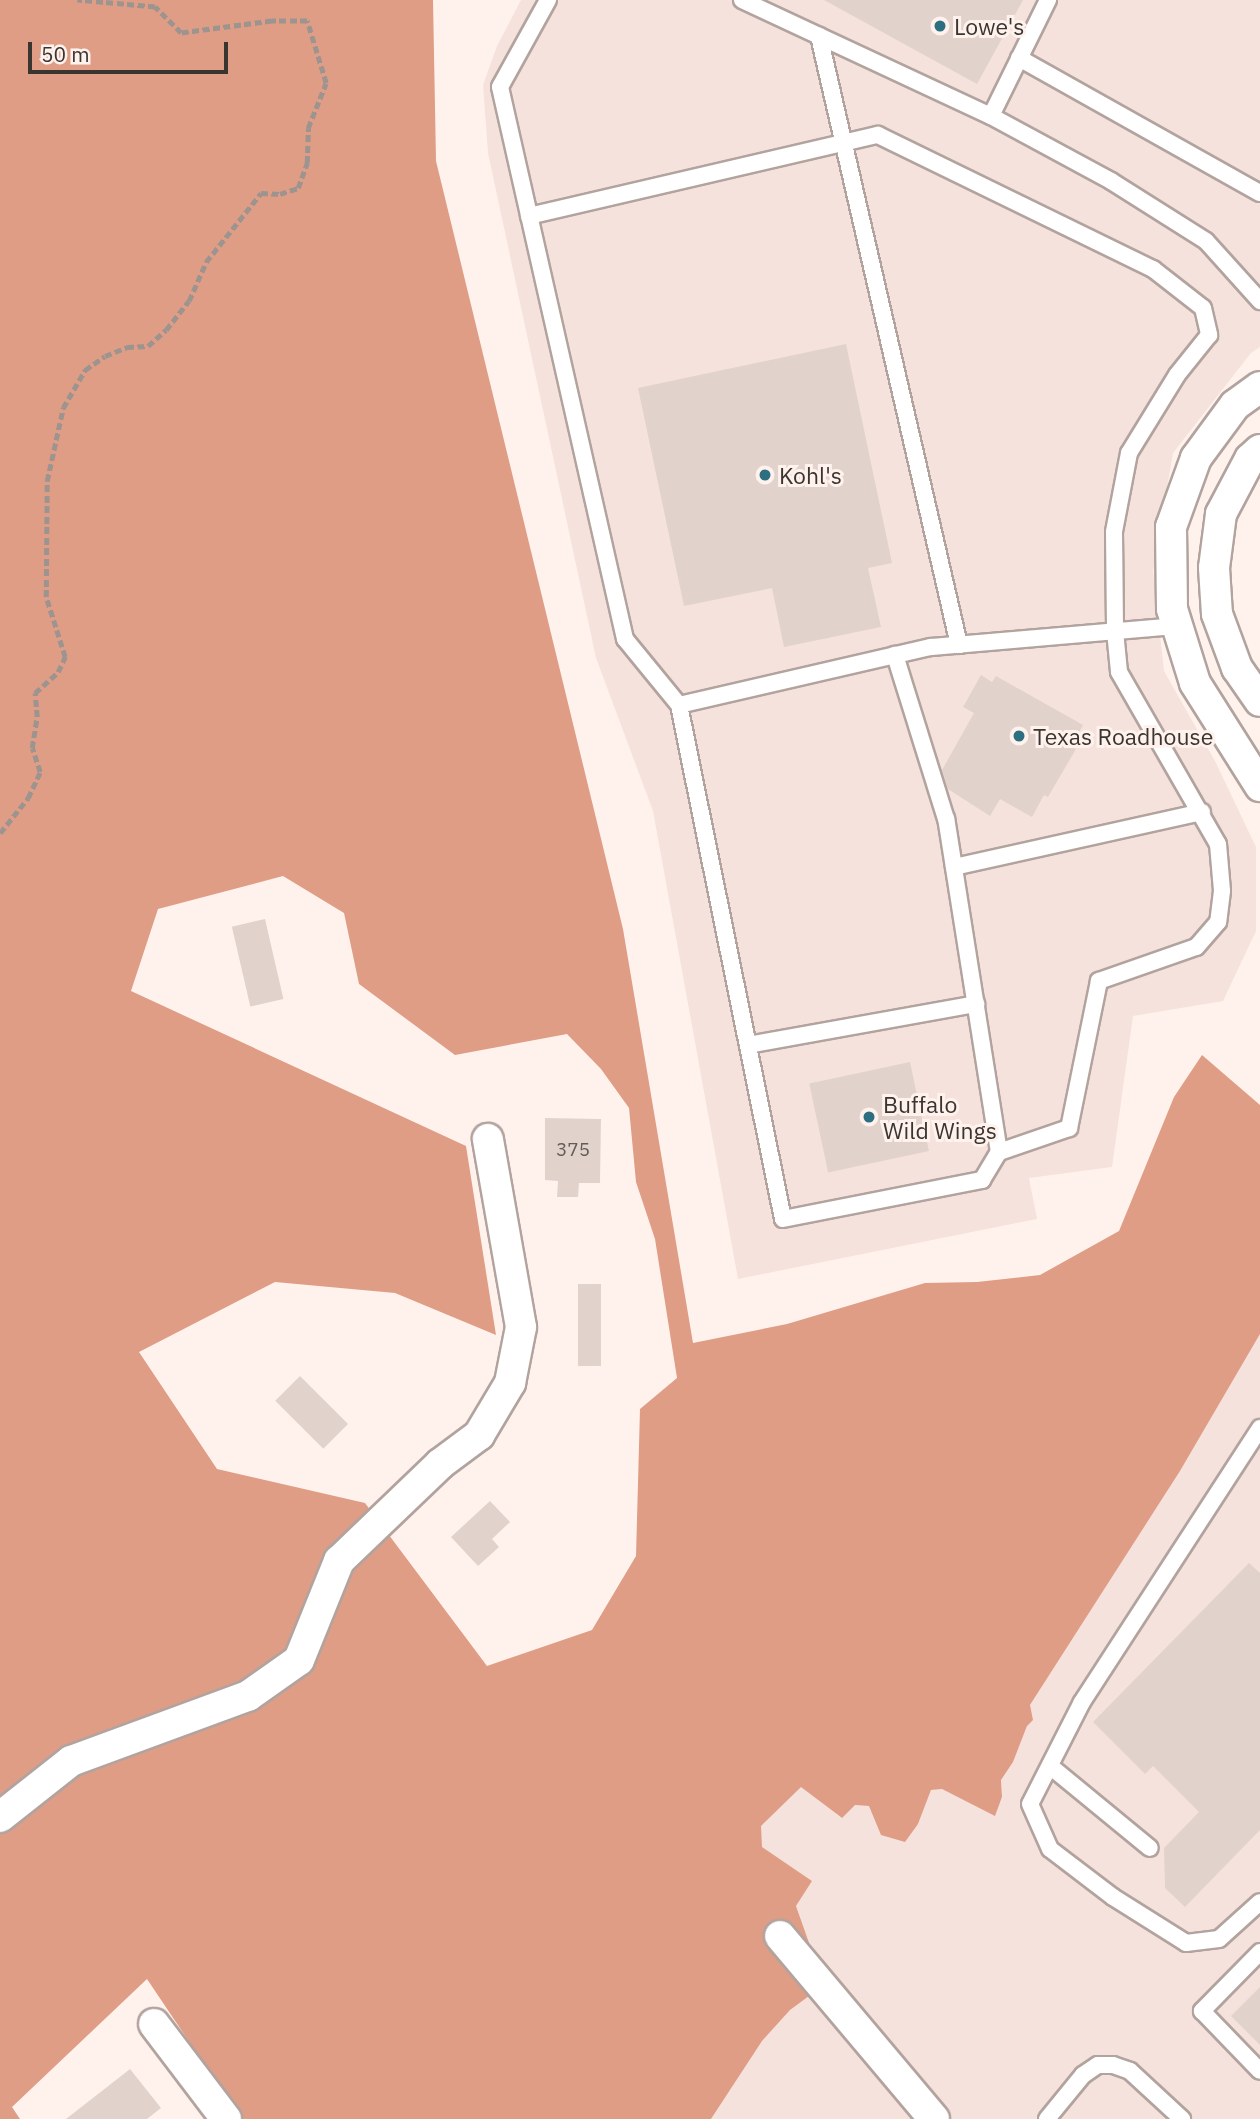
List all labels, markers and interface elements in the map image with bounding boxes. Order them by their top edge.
place label: Lowe's [954,12,1025,40]
marker: Lowe's [932,18,948,34]
scale bar [32,28,231,72]
text: 50 m [41,40,90,68]
place label: Kohl's [779,461,842,489]
marker: Kohl's [757,467,773,483]
place label: Texas Roadhouse [1033,722,1213,750]
marker: Texas Roadhouse [1011,728,1027,744]
place label: Buffalo Wild Wings [883,1090,997,1144]
marker: Buffalo Wild Wings [861,1109,877,1125]
house number: 375 [556,1139,590,1161]

